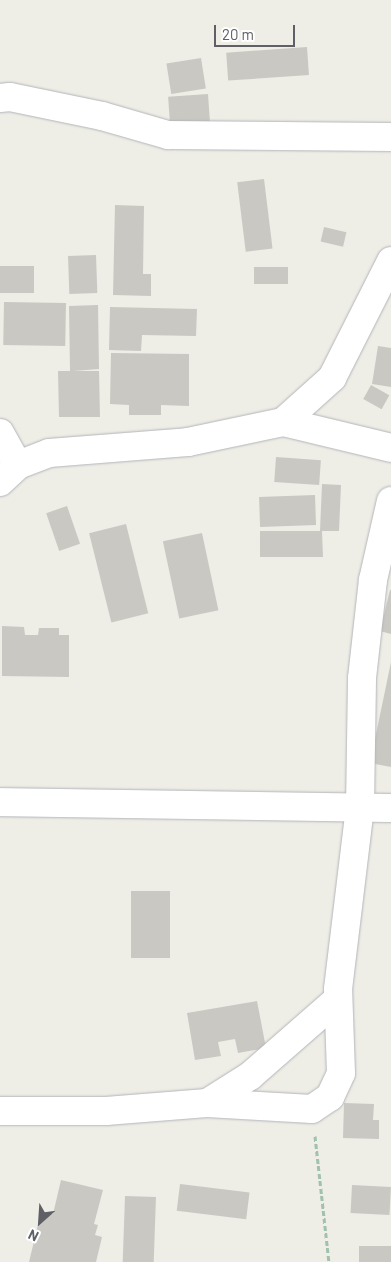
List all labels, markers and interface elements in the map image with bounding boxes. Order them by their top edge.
scale bar [216,15,297,47]
text: 20 m [222,25,254,43]
north arrow [15,1197,65,1247]
text: N [25,1226,41,1246]

